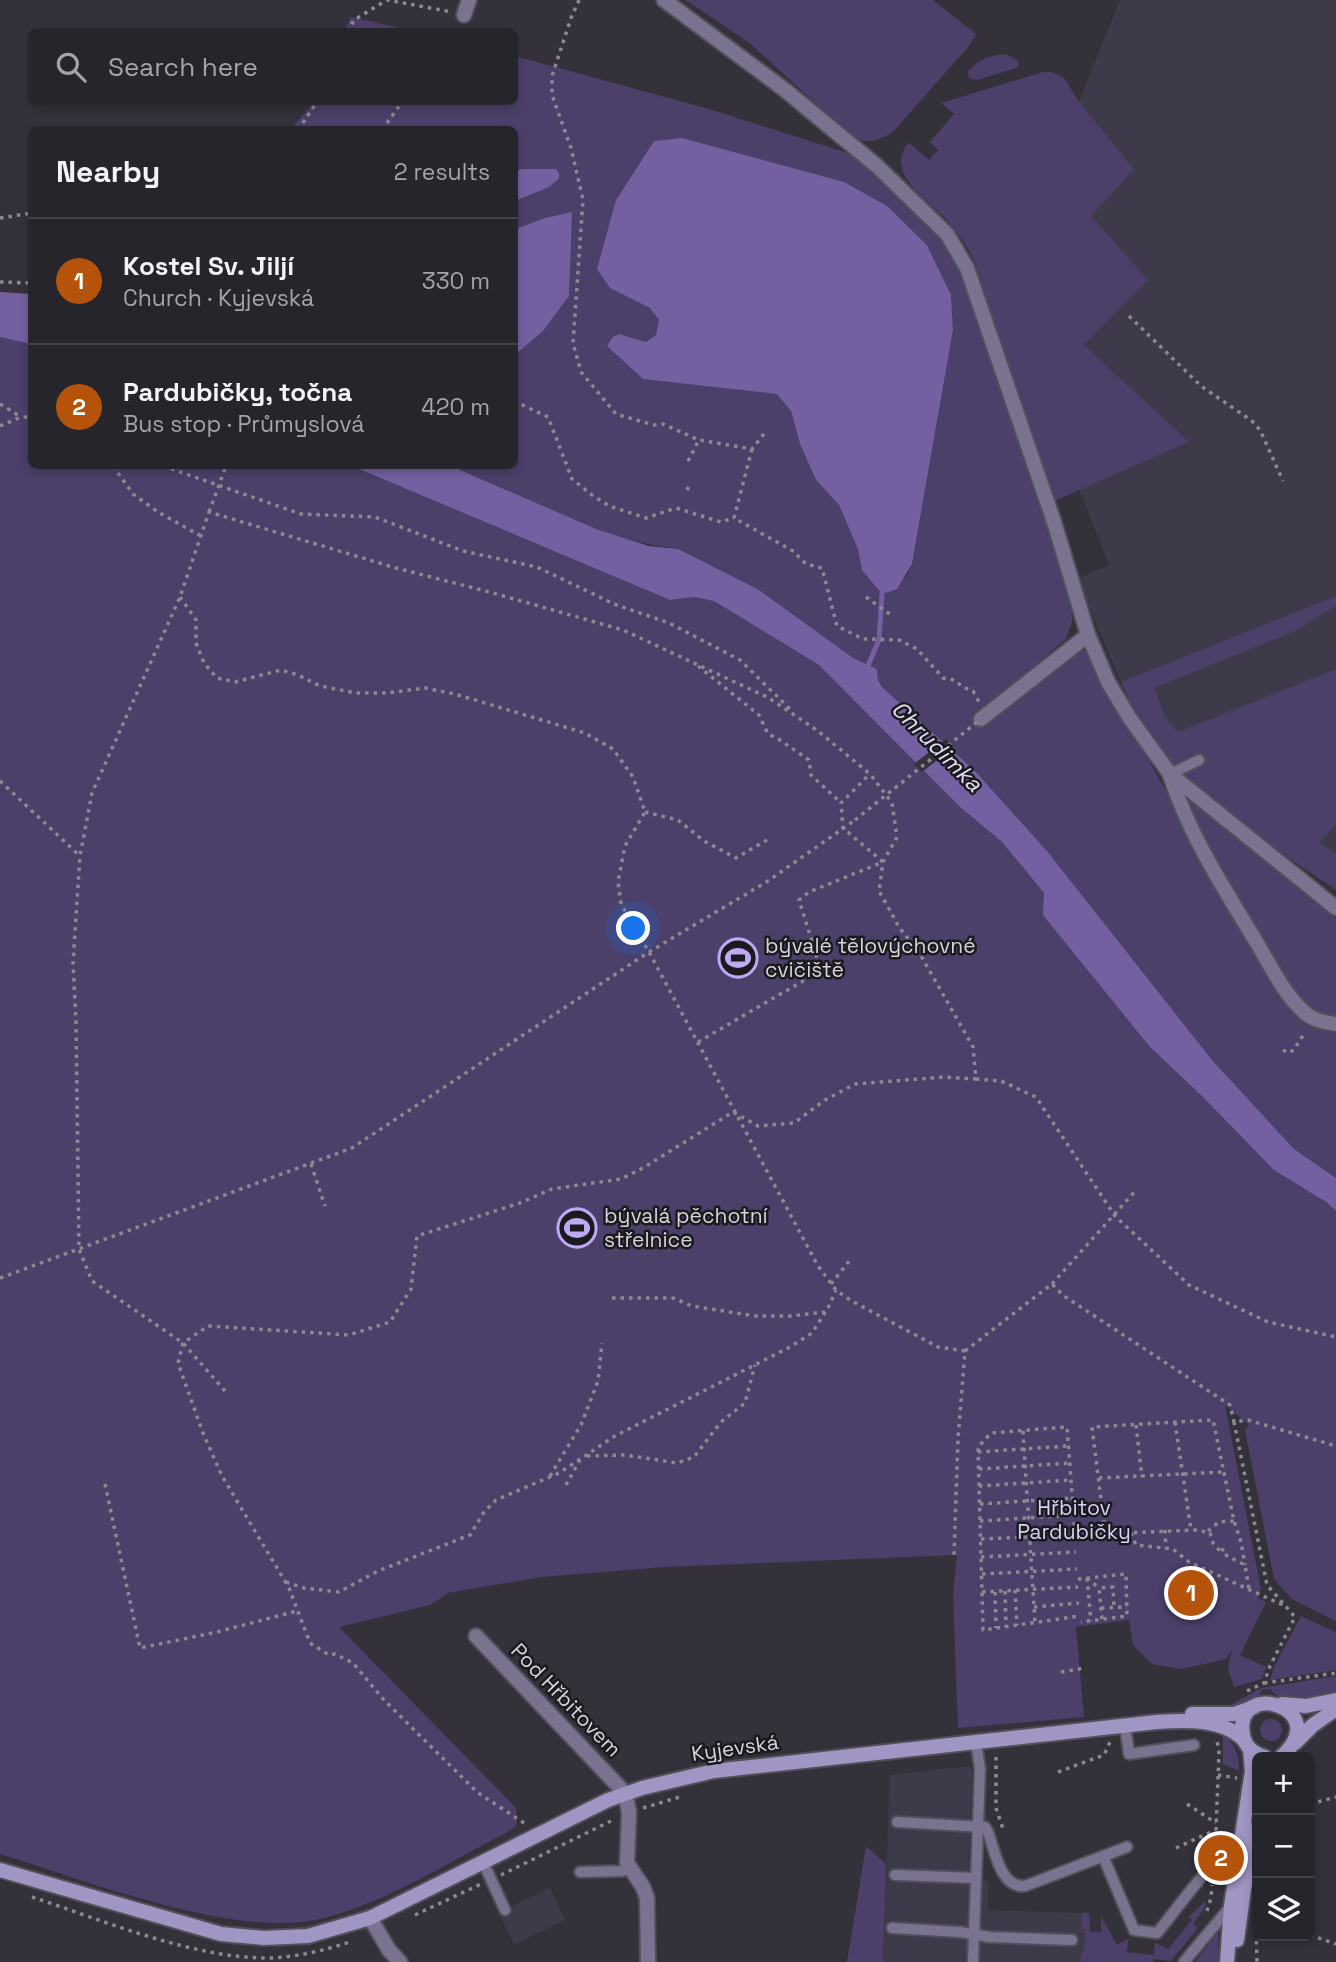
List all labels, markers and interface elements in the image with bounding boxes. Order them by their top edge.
search box [28,28,518,105]
icon: search [52,48,90,86]
text: Search here [108,50,258,84]
text: Nearby [56,152,160,191]
text: 2 results [394,157,490,187]
text: Kostel Sv. Jiljí [123,249,294,283]
text: 1 [74,266,84,296]
text: 330 m [422,266,490,296]
text: Church · Kyjevská [123,283,314,313]
text: Pardubičky, točna [123,375,352,409]
text: 2 [72,392,86,422]
text: 420 m [421,392,490,422]
text: Bus stop · Průmyslová [123,409,365,439]
water label: Chrudimka [885,694,990,799]
your location [616,911,650,945]
place label: bývalé tělovýchovné cvičiště [765,932,976,983]
sports icon: bývalé tělovýchovné cvičiště [717,937,759,979]
place label: bývalá pěchotní střelnice [604,1202,769,1253]
sports icon: bývalá pěchotní střelnice [556,1207,598,1249]
park label: Hřbitov Pardubičky [1017,1494,1131,1545]
pin: 1 [1168,1567,1214,1619]
street label: Pod Hřbitovem [505,1637,627,1762]
street label: Kyjevská [690,1728,780,1767]
map controls [1252,1752,1315,1941]
button: + [1252,1752,1315,1815]
button: − [1252,1815,1315,1878]
pin: 2 [1198,1832,1244,1884]
button: layers [1252,1878,1315,1941]

